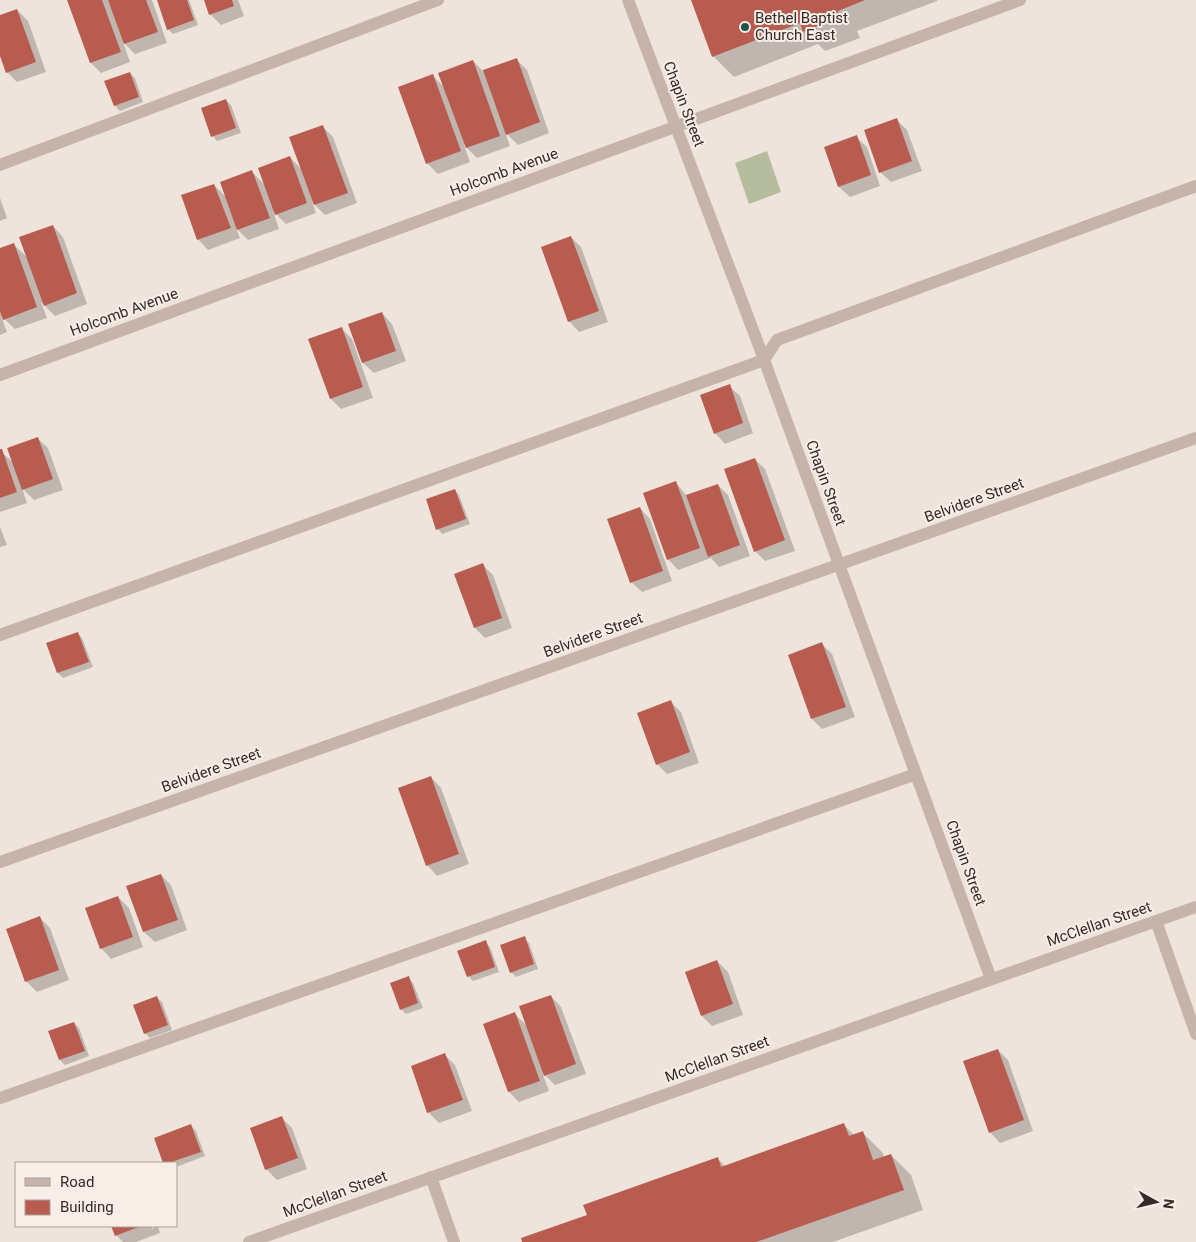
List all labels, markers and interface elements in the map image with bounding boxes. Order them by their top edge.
place label: Bethel Baptist Church East [755,9,848,44]
marker: Bethel Baptist Church East [739,21,751,33]
street label: Chapin Street [659,59,709,149]
street label: Holcomb Avenue [448,144,561,200]
street label: Holcomb Avenue [68,284,181,340]
street label: Chapin Street [802,438,850,528]
street label: Belvidere Street [922,474,1026,526]
street label: Belvidere Street [541,609,645,661]
street label: Belvidere Street [159,744,263,796]
street label: Chapin Street [942,818,990,908]
street label: McClellan Street [1044,898,1154,950]
street label: McClellan Street [663,1032,772,1086]
legend [15,1162,178,1227]
street label: McClellan Street [281,1167,390,1221]
text: Road [60,1173,94,1191]
north arrow [1131,1177,1181,1227]
text: Building [60,1198,114,1216]
text: N [1160,1198,1177,1210]

